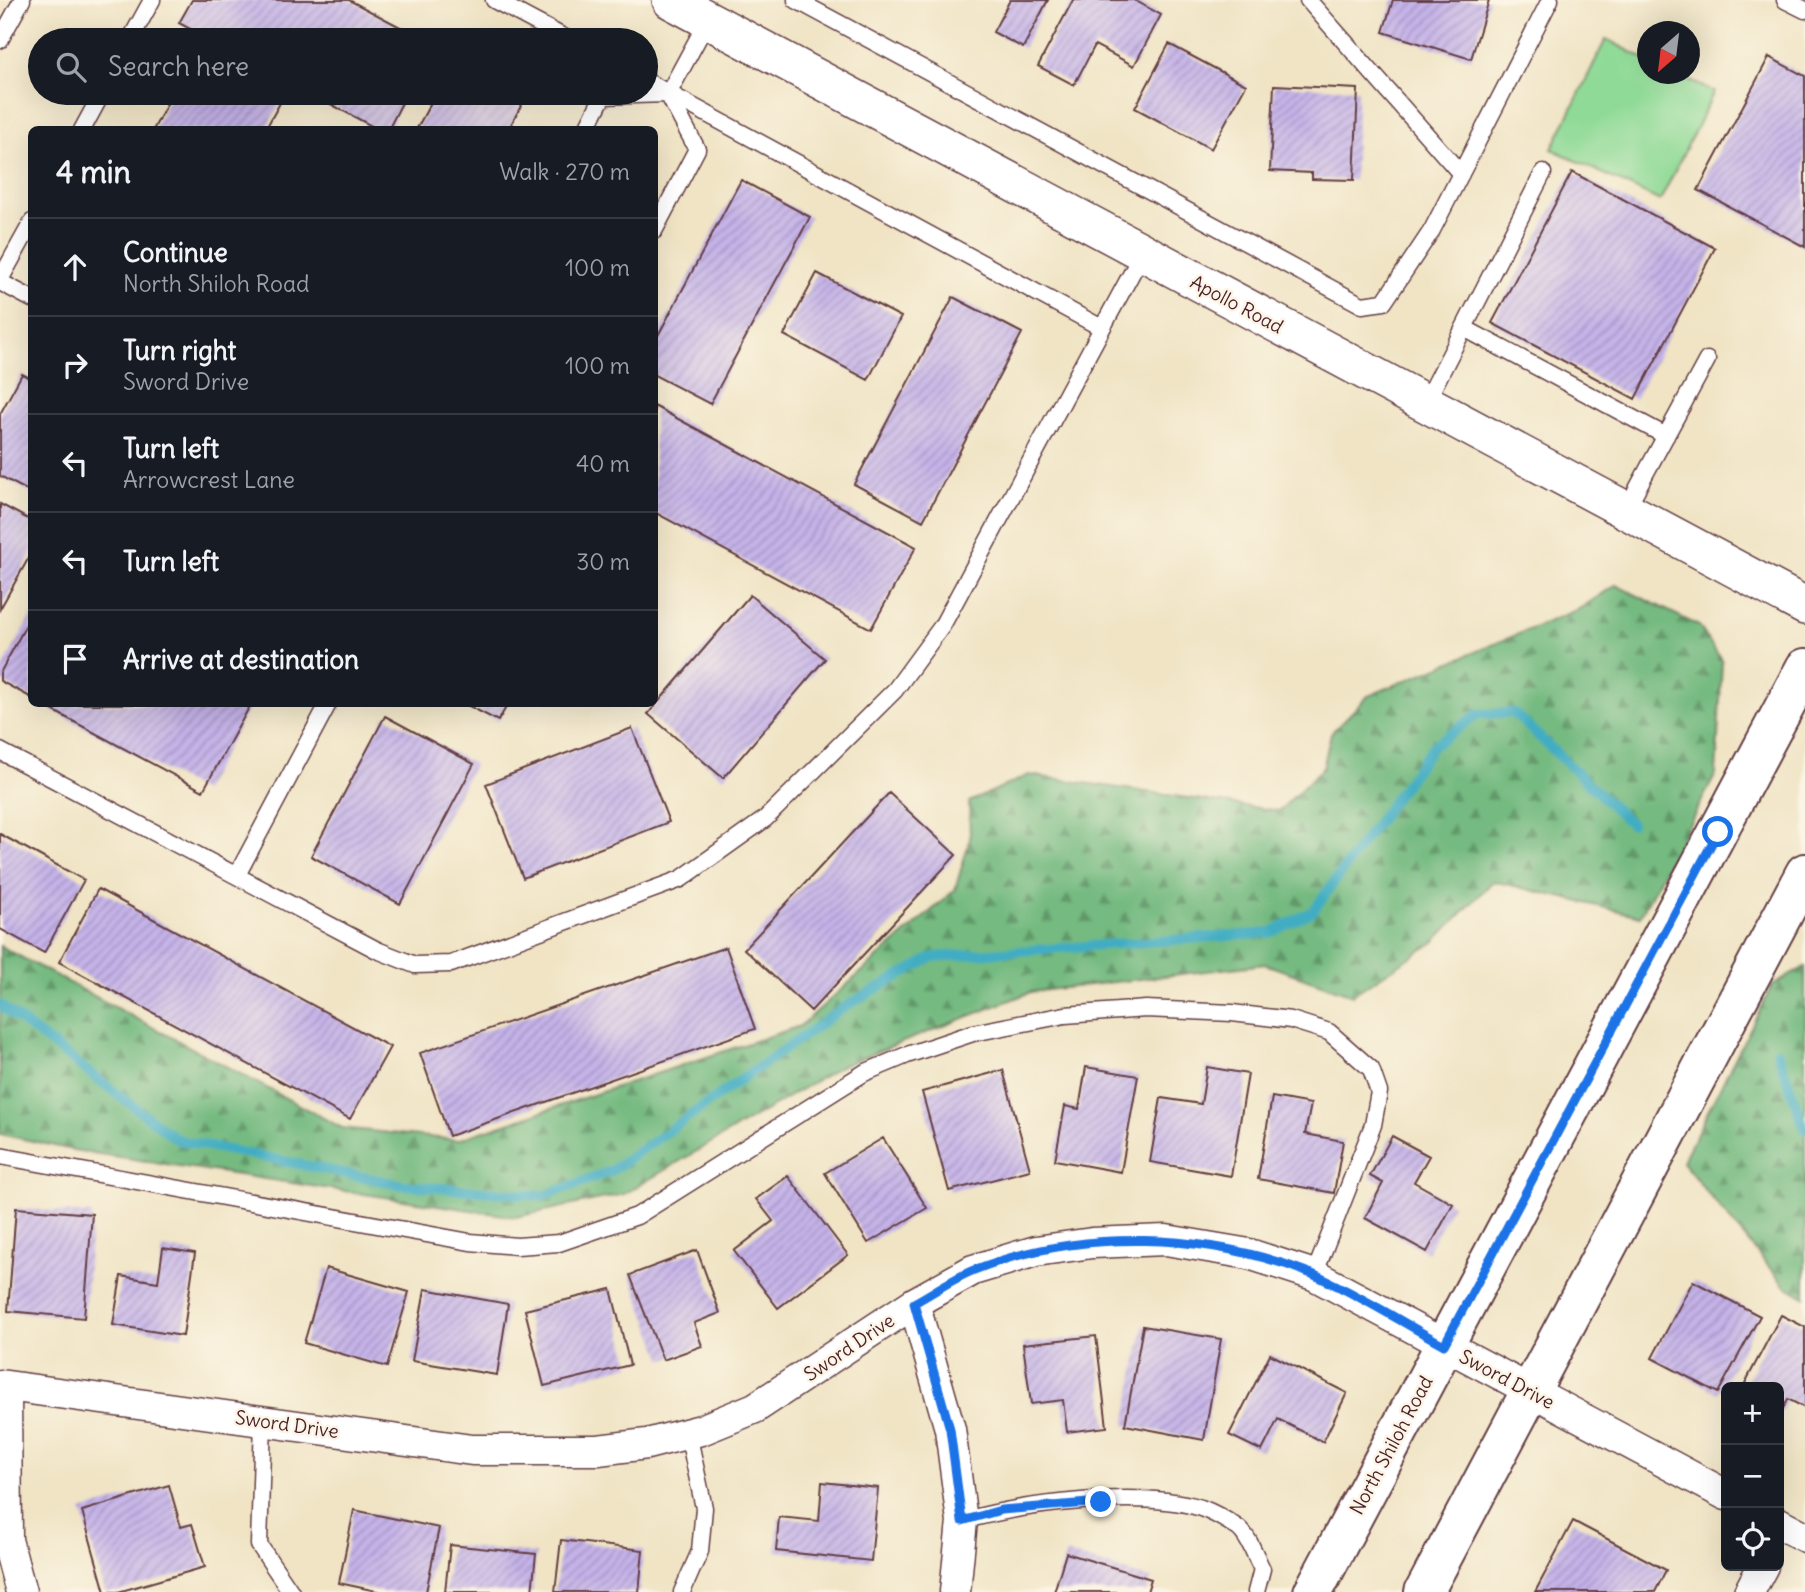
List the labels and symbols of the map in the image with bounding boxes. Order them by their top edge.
north arrow [1637,21,1700,84]
street label: Apollo Road [1186,269,1288,339]
route start [1702,816,1733,847]
street label: Sword Drive [799,1308,899,1386]
street label: Sword Drive [1455,1344,1559,1414]
street label: North Shiloh Road [1344,1371,1438,1519]
street label: Sword Drive [234,1405,340,1443]
route end [1085,1486,1116,1517]

